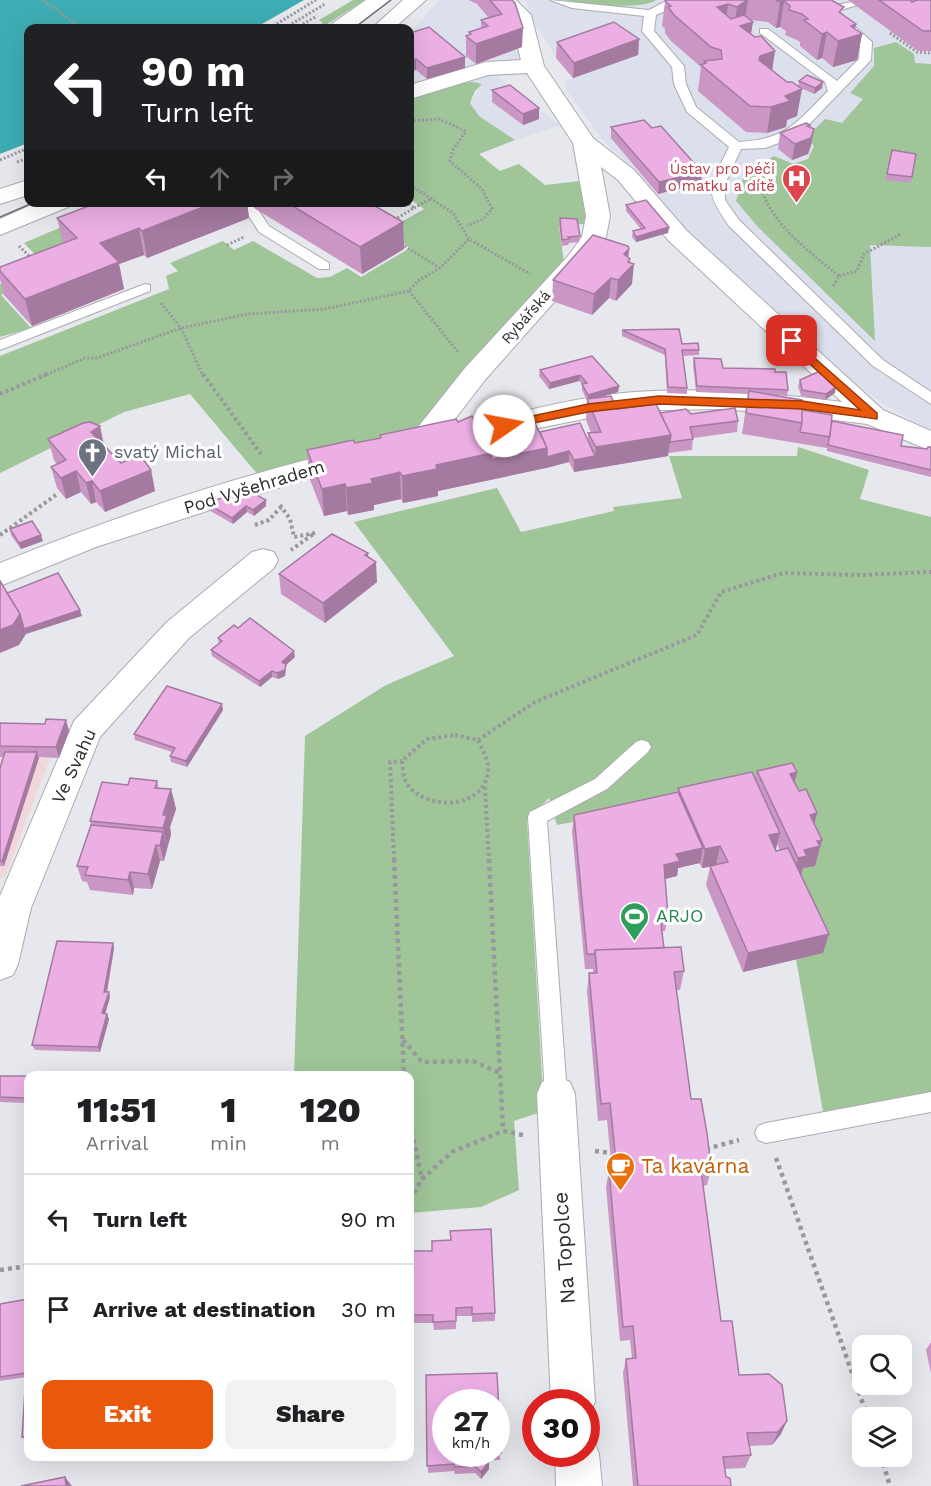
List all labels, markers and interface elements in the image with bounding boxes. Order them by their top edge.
text: 90 m [141,47,245,96]
icon: left [42,48,120,126]
text: Turn left [141,97,253,129]
place label: Ústav pro péči o matku a dítě [668,160,775,195]
icon: left [140,162,173,195]
icon: ahead [203,162,236,195]
icon: right [266,162,299,195]
hospital icon: Ústav pro péči o matku a dítě [780,162,812,204]
street label: Rybářská [498,286,555,348]
pin [766,315,817,366]
icon: arrive [775,324,808,357]
position arrow [472,394,536,458]
church icon: svatý Michal [77,436,109,478]
place label: svatý Michal [114,441,222,462]
street label: Pod Vyšehradem [181,455,327,518]
street label: Ve Svahu [47,725,100,807]
sports icon: ARJO [619,900,651,942]
place label: ARJO [656,905,704,926]
text: 11:51 [77,1089,157,1131]
text: 1 [220,1089,236,1131]
text: 120 [300,1089,361,1131]
text: Arrival [86,1131,148,1155]
text: min [210,1131,247,1155]
text: m [321,1131,340,1155]
cafe icon: Ta kavárna [604,1150,636,1192]
place label: Ta kavárna [641,1153,749,1178]
street label: Na Topolce [547,1191,580,1305]
icon: left [42,1203,75,1236]
text: Turn left [93,1207,187,1232]
text: 90 m [340,1207,396,1232]
icon: arrive [42,1293,75,1326]
text: Arrive at destination [93,1297,316,1322]
text: 30 m [341,1297,396,1322]
map controls [852,1335,912,1467]
button: search [852,1335,912,1395]
button: Exit [42,1380,213,1449]
button: Share [225,1380,396,1449]
speed limit sign: 30 [522,1389,600,1467]
text: 27 [453,1403,489,1438]
button: layers [852,1407,912,1467]
text: km/h [452,1434,490,1452]

